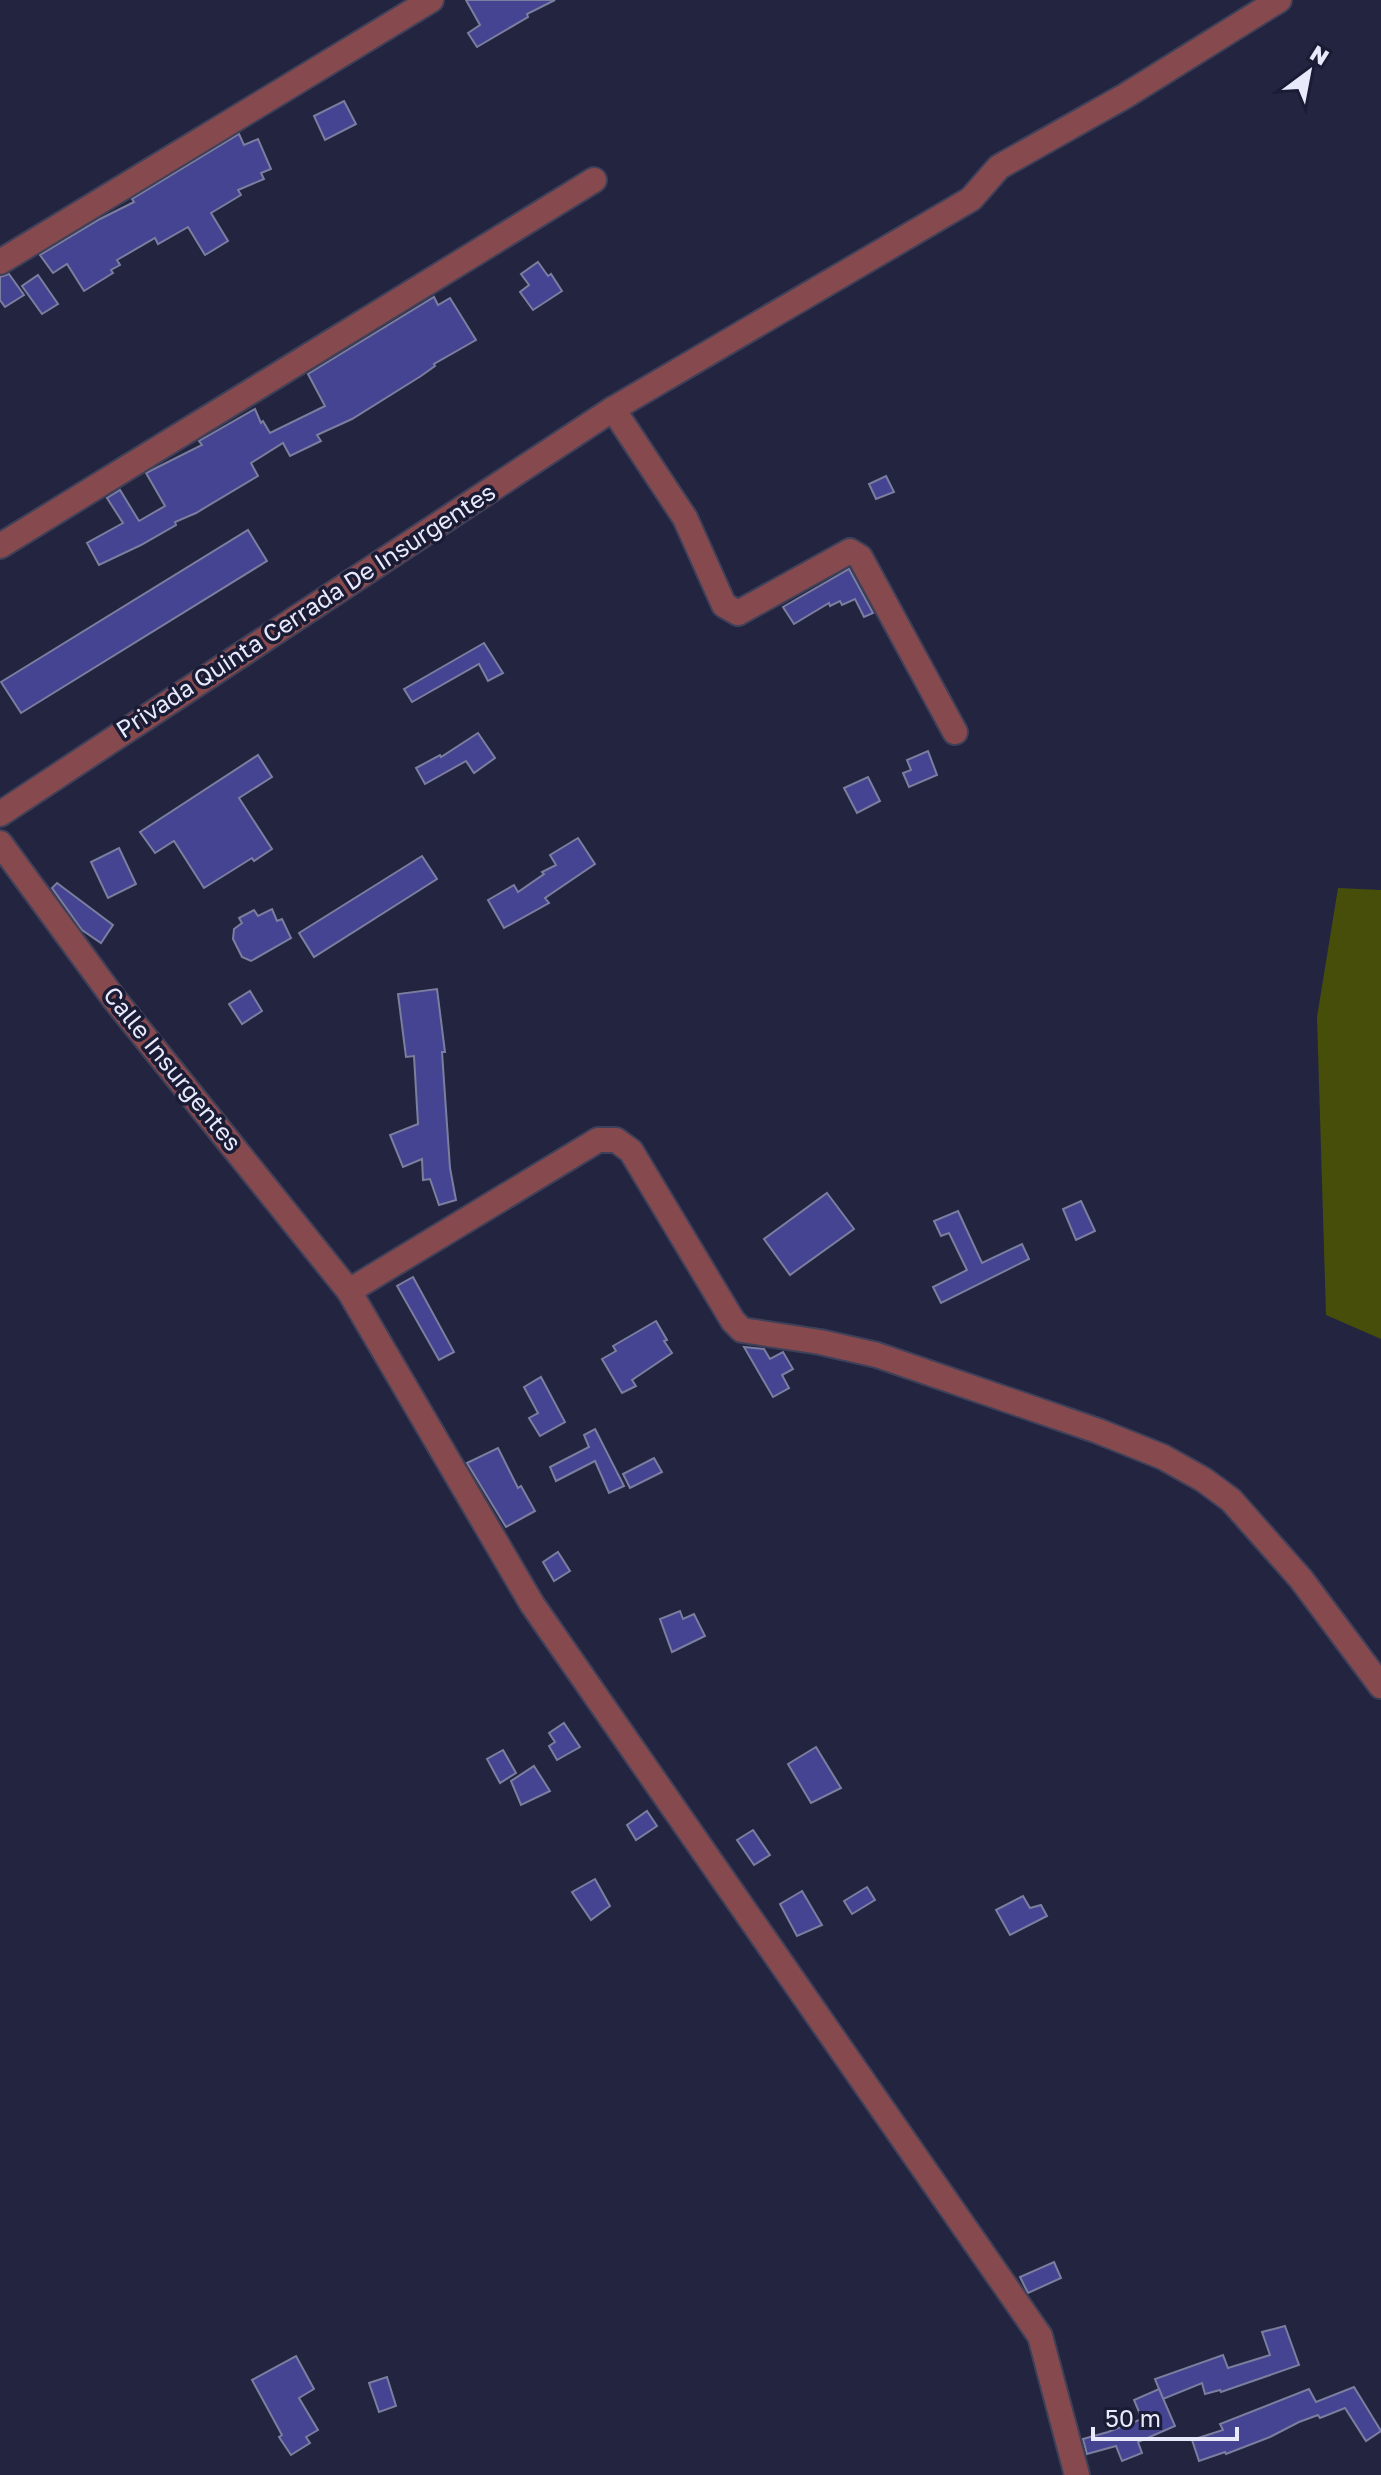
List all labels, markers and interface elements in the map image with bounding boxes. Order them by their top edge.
north arrow [1269,32,1349,112]
text: N [1306,39,1334,70]
street label: Privada Quinta Cerrada De Insurgentes [110,476,500,743]
street label: Calle Insurgentes [98,980,248,1156]
scale bar [1093,2391,1237,2441]
text: 50 m [1105,2403,1161,2432]

